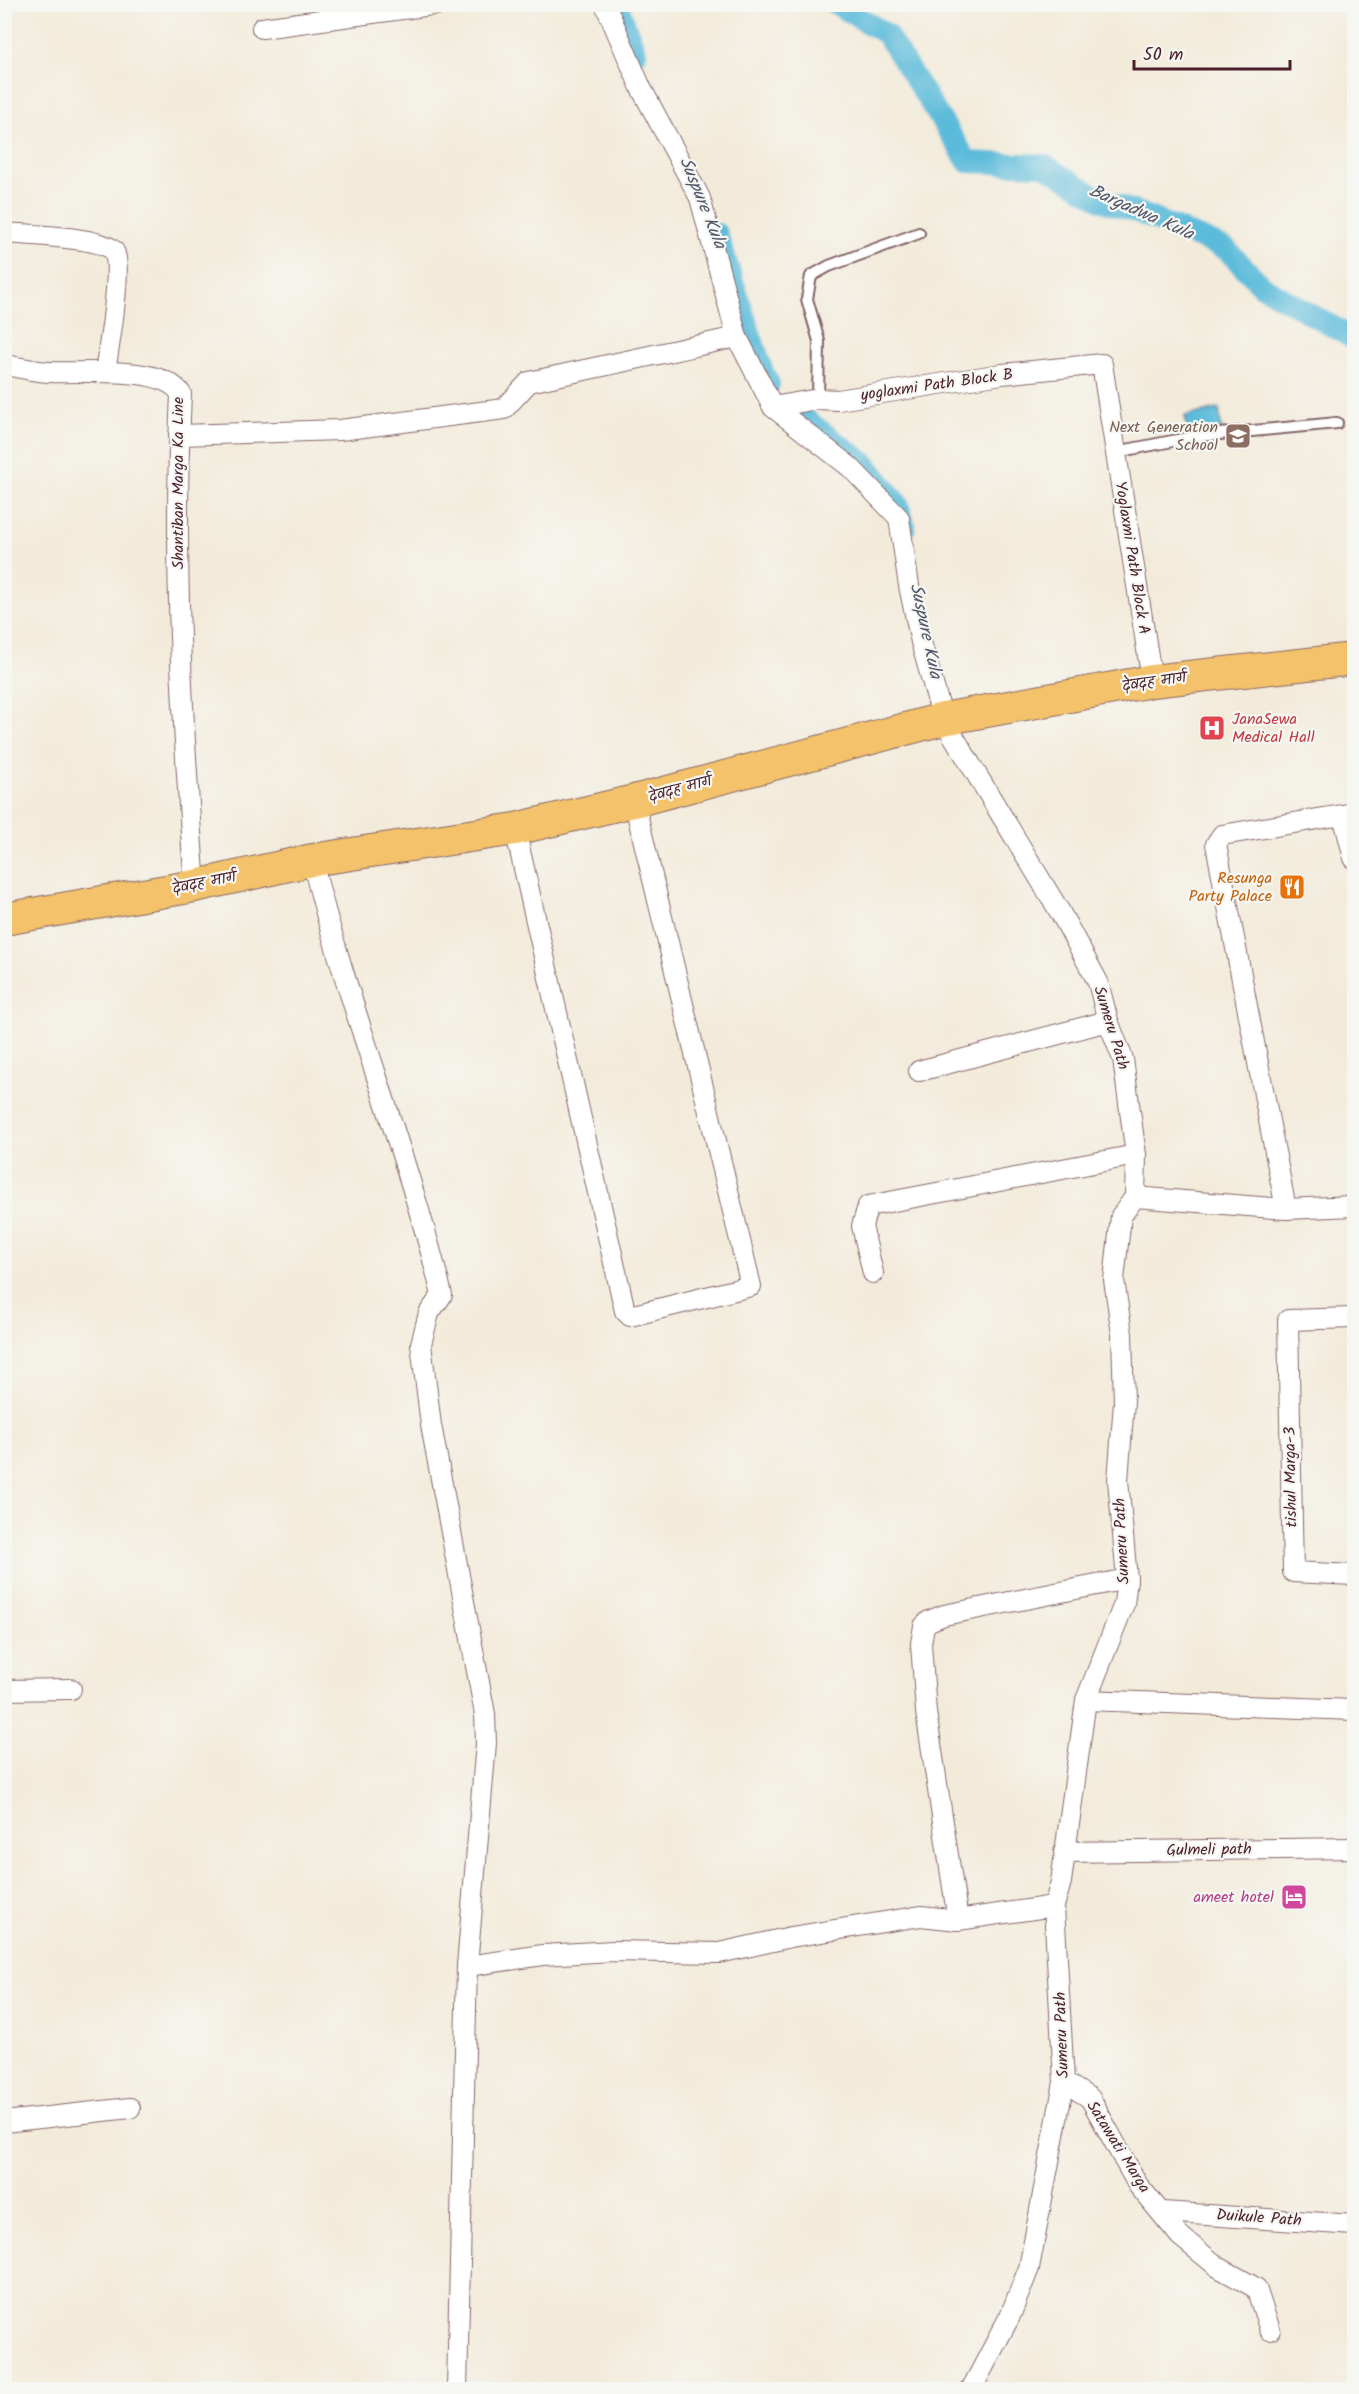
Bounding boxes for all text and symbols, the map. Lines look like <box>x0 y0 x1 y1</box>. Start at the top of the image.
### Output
scale bar <box>1134 33 1290 71</box>
text: 50 m <box>1143 41 1183 70</box>
water label: Suspure Kula <box>670 153 734 255</box>
water label: Bargadwa Kula <box>1084 177 1199 250</box>
street label: yoglaxmi Path Block B <box>858 362 1015 408</box>
street label: Shantiban Marga Ka Line <box>166 397 191 569</box>
place label: Next Generation School <box>1109 415 1218 458</box>
school or university icon: Next Generation School <box>1223 421 1253 451</box>
street label: Yoglaxmi Path Block A <box>1108 480 1156 637</box>
water label: Suspure Kula <box>901 581 950 683</box>
street label: देवदह मार्ग <box>1121 665 1190 699</box>
place label: JanaSewa Medical Hall <box>1232 707 1315 750</box>
hospital icon: JanaSewa Medical Hall <box>1197 713 1227 743</box>
street label: देवदह मार्ग <box>646 768 717 809</box>
street label: देवदह मार्ग <box>170 864 241 901</box>
place label: Resunga Party Palace <box>1188 866 1272 909</box>
restaurant icon: Resunga Party Palace <box>1277 872 1307 902</box>
street label: Sumeru Path <box>1086 983 1136 1073</box>
street label: tishul Marga-3 <box>1278 1427 1304 1527</box>
street label: Sumeru Path <box>1107 1497 1137 1585</box>
street label: Gulmeli path <box>1166 1837 1252 1863</box>
hotel icon: ameet hotel <box>1279 1882 1309 1912</box>
place label: ameet hotel <box>1194 1885 1274 1910</box>
street label: Sumeru Path <box>1048 1991 1076 2079</box>
street label: Satawati Marga <box>1080 2096 1156 2198</box>
street label: Duikule Path <box>1215 2203 1303 2233</box>

